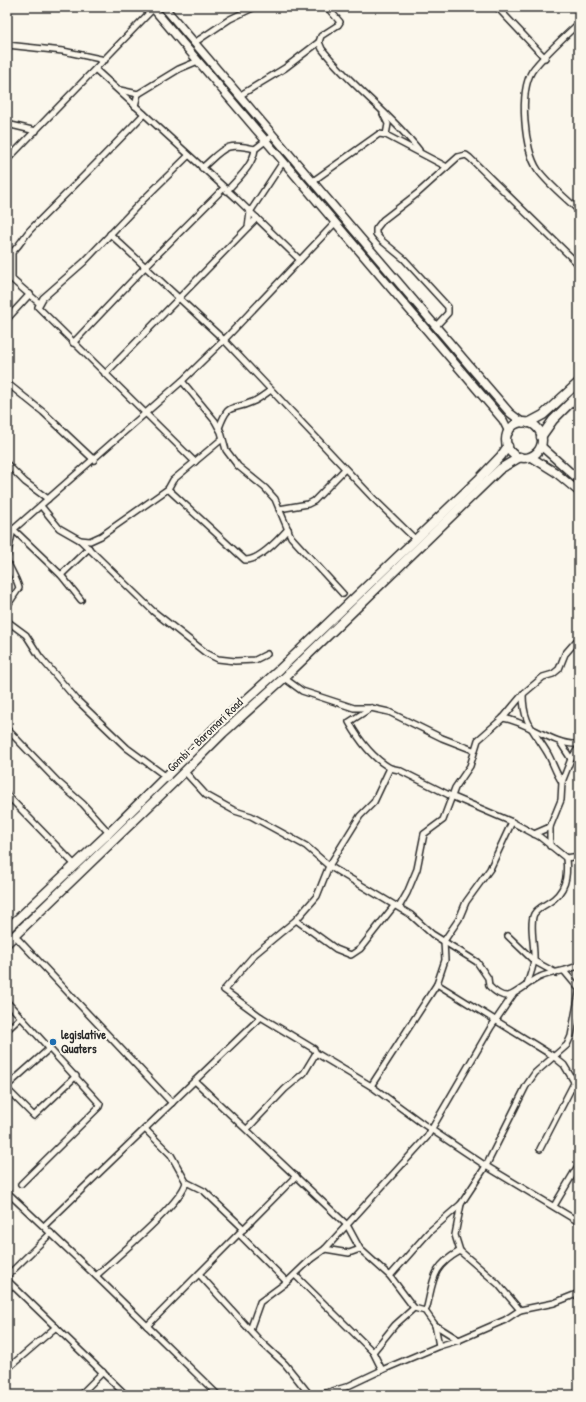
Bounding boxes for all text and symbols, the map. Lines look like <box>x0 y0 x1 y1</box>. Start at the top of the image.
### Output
street label: Gombi - Baromari Road <box>163 694 247 775</box>
place label: legislative Quaters <box>61 1026 106 1057</box>
marker: legislative Quaters <box>48 1037 58 1047</box>

